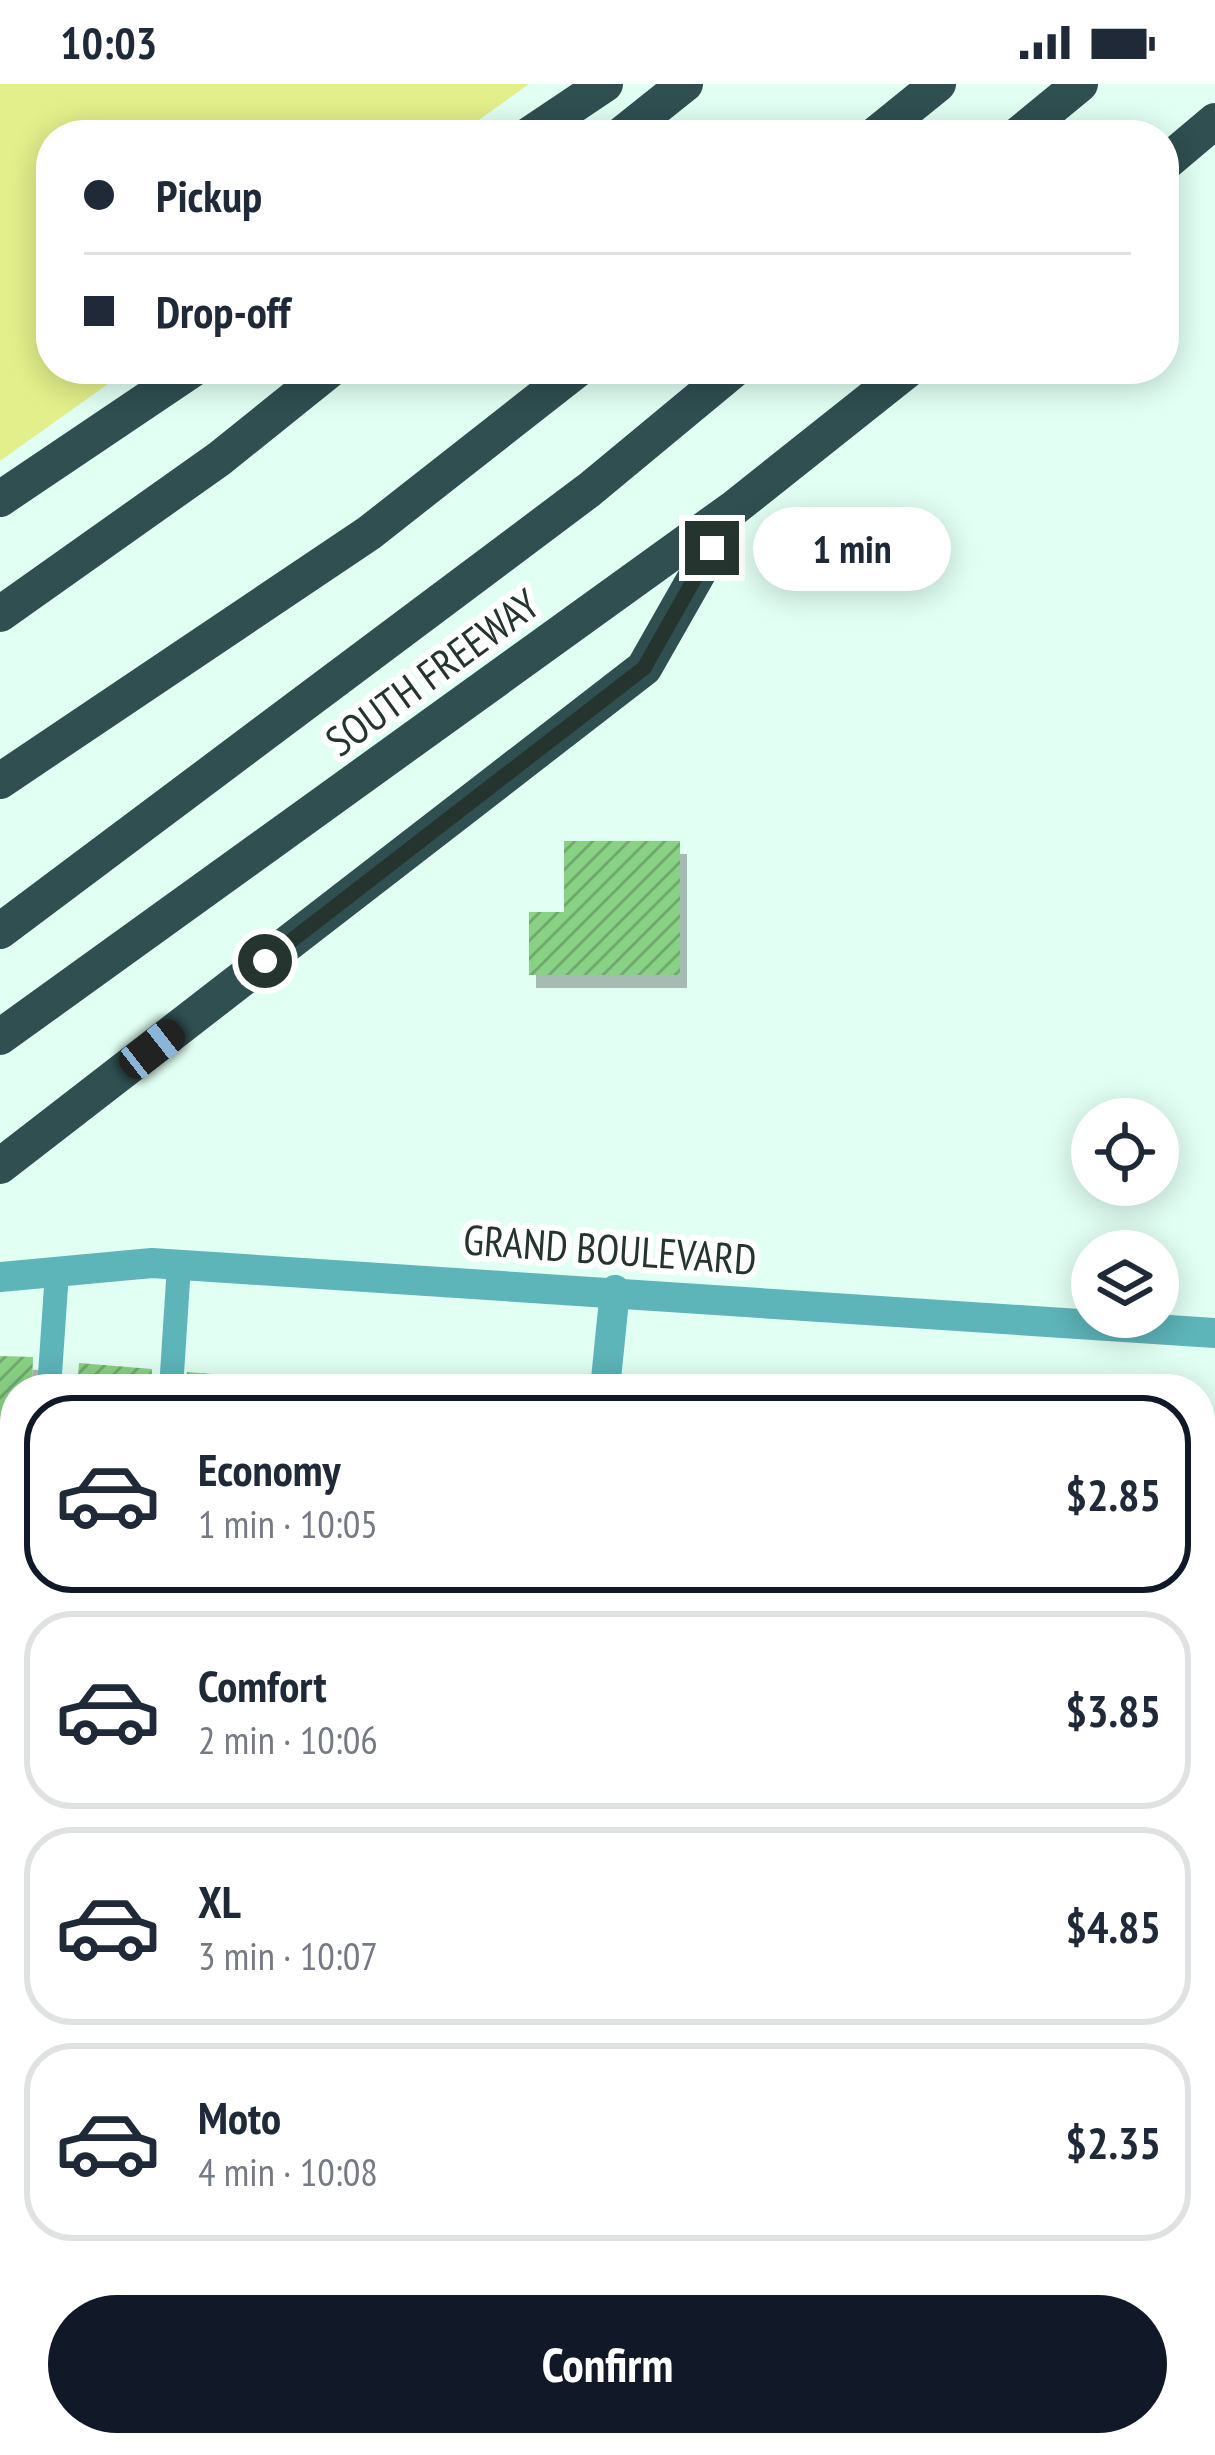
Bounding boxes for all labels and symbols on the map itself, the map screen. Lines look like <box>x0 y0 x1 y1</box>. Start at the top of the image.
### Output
callout: 1 min <box>754 506 952 590</box>
route end <box>685 521 739 575</box>
street label: SOUTH FREEWAY <box>315 576 549 768</box>
route start <box>238 934 292 988</box>
car <box>113 1013 191 1085</box>
street label: GRAND BOULEVARD <box>462 1211 758 1287</box>

